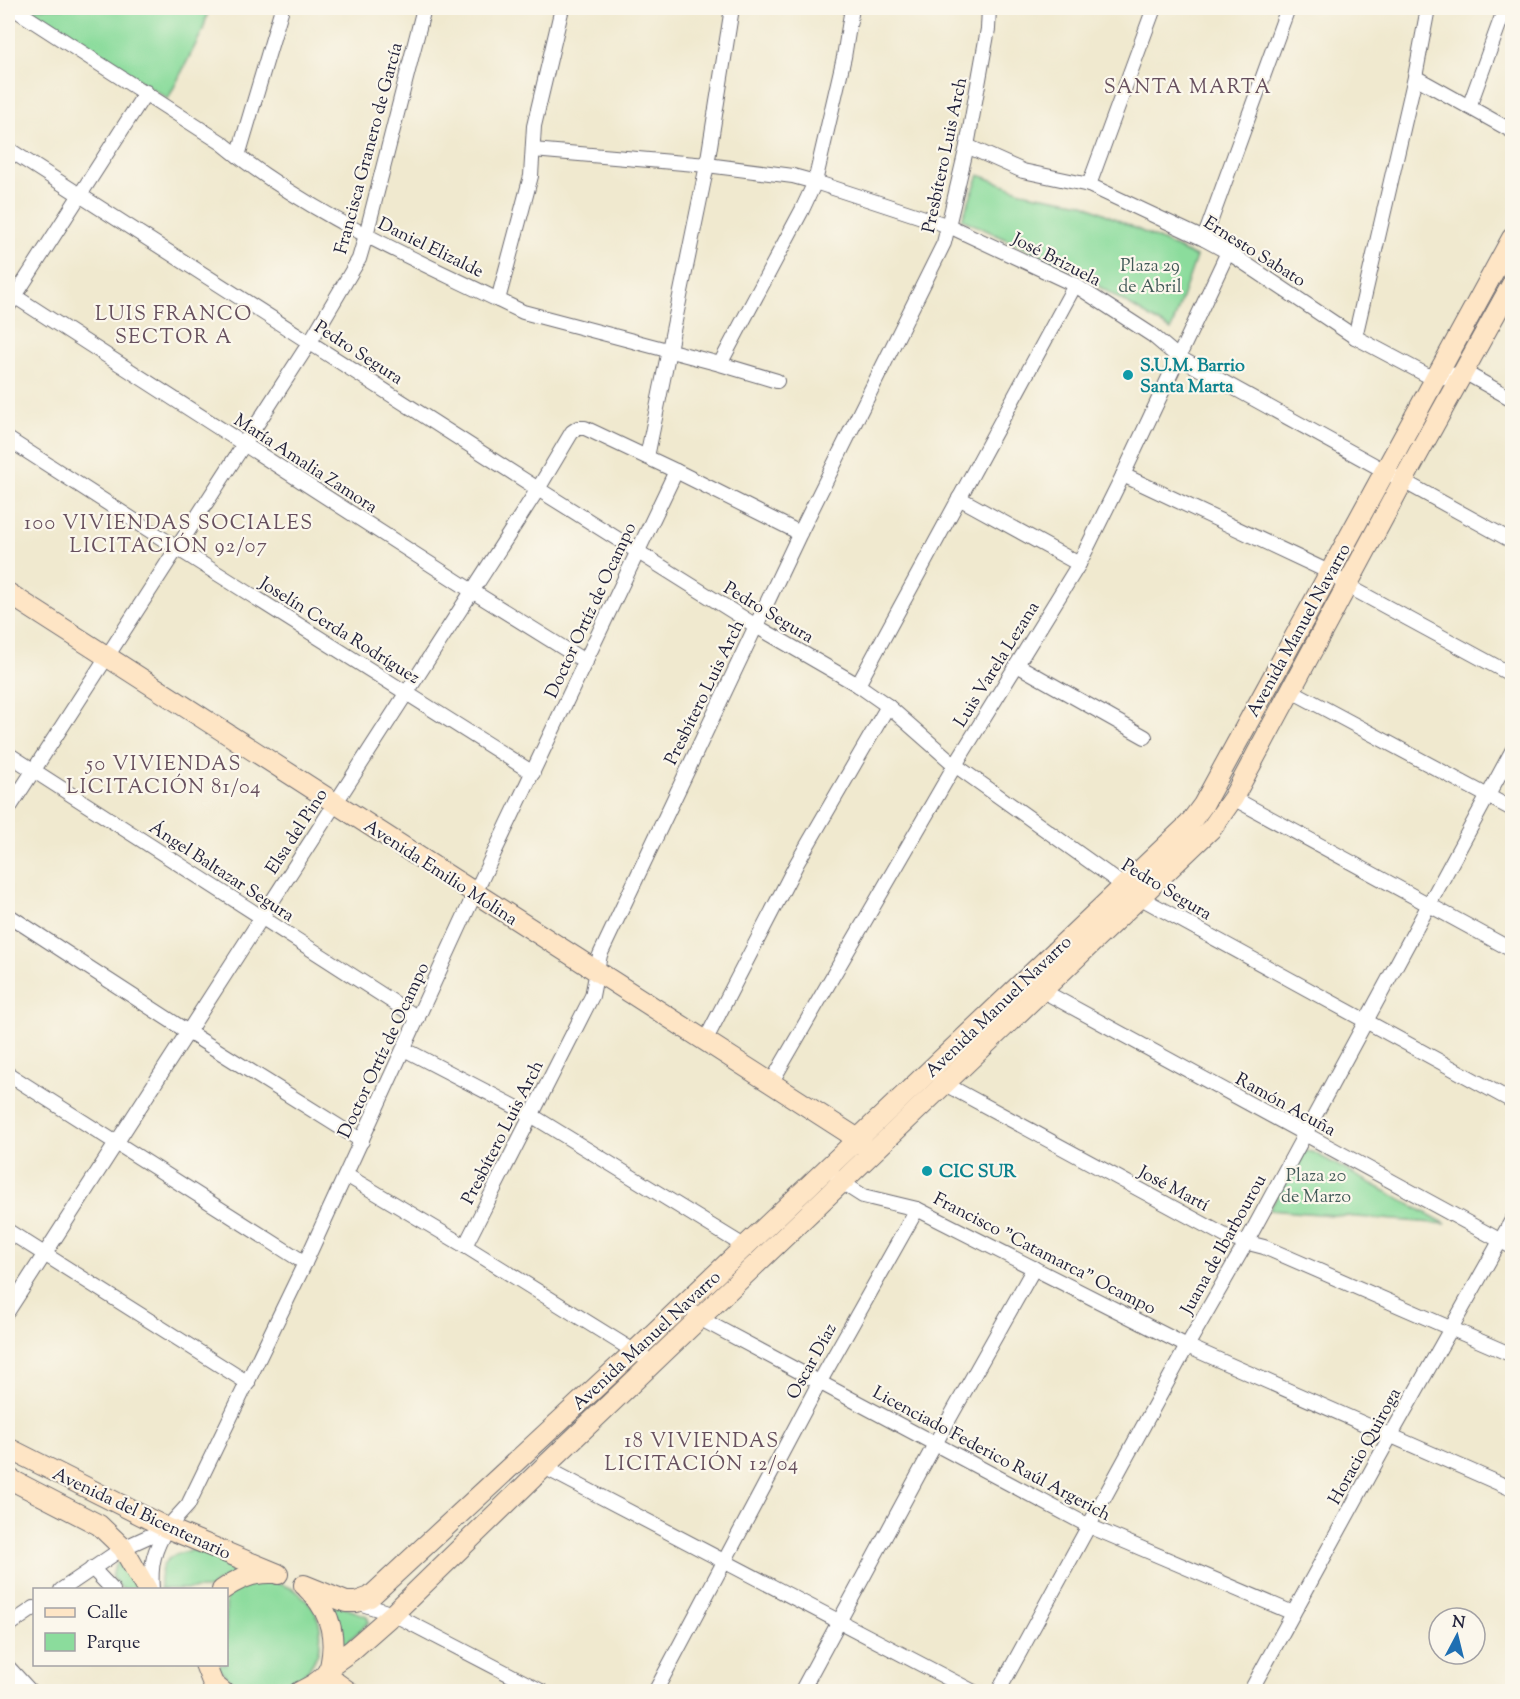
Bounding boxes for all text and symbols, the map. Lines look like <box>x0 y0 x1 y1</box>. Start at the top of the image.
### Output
street label: Francisca Granero de García <box>329 40 411 257</box>
district label: SANTA MARTA <box>1104 74 1272 103</box>
street label: Presbítero Luis Arch <box>917 75 975 236</box>
street label: Ernesto Sabato <box>1198 211 1310 295</box>
street label: Daniel Elizalde <box>373 212 487 286</box>
street label: José Brizuela <box>1006 227 1105 294</box>
park label: Plaza 29 de Abril <box>1118 254 1182 301</box>
district label: LUIS FRANCO SECTOR A <box>95 301 253 353</box>
street label: Pedro Segura <box>308 315 408 392</box>
place label: S.U.M. Barrio Santa Marta <box>1140 354 1245 401</box>
marker: S.U.M. Barrio Santa Marta <box>1121 368 1135 382</box>
street label: María Amalia Zamora <box>228 408 382 521</box>
district label: 100 VIVIENDAS SOCIALES LICITACIÓN 92/07 <box>24 510 314 562</box>
street label: Doctor Ortíz de Ocampo <box>540 519 644 703</box>
street label: Avenida Manuel Navarro <box>1241 539 1358 722</box>
street label: Joselín Cerda Rodríguez <box>253 571 424 692</box>
street label: Pedro Segura <box>718 576 818 651</box>
street label: Luis Varela Lezana <box>948 597 1047 733</box>
street label: Presbítero Luis Arch <box>659 616 752 770</box>
district label: 50 VIVIENDAS LICITACIÓN 81/04 <box>66 751 262 803</box>
street label: Elsa del Pino <box>260 784 335 880</box>
street label: Avenida Emilio Molina <box>358 814 522 933</box>
street label: Ángel Baltazar Segura <box>143 816 299 929</box>
street label: Pedro Segura <box>1116 853 1216 928</box>
street label: Avenida Manuel Navarro <box>920 930 1079 1084</box>
street label: Doctor Ortíz de Ocampo <box>333 959 437 1143</box>
street label: Presbítero Luis Arch <box>456 1056 552 1209</box>
street label: Ramón Acuña <box>1230 1067 1340 1144</box>
place label: CIC SUR <box>939 1160 1017 1186</box>
street label: José Martí <box>1132 1160 1213 1219</box>
marker: CIC SUR <box>920 1164 934 1178</box>
park label: Plaza 20 de Marzo <box>1281 1164 1351 1211</box>
street label: Juana de Ibarbourou <box>1175 1170 1274 1321</box>
street label: Francisco "Catamarca" Ocampo <box>928 1187 1160 1322</box>
street label: Avenida Manuel Navarro <box>567 1265 728 1417</box>
street label: Oscar Díaz <box>781 1319 844 1405</box>
street label: Licenciado Federico Raúl Argerich <box>867 1381 1115 1529</box>
street label: Horacio Quiroga <box>1323 1384 1409 1510</box>
district label: 18 VIVIENDAS LICITACIÓN 12/04 <box>605 1428 799 1480</box>
street label: Avenida del Bicentenario <box>48 1462 235 1568</box>
legend <box>33 1588 228 1666</box>
text: Calle <box>87 1601 128 1627</box>
north arrow <box>1427 1606 1487 1666</box>
text: N <box>1451 1611 1466 1636</box>
text: Parque <box>87 1631 140 1657</box>

